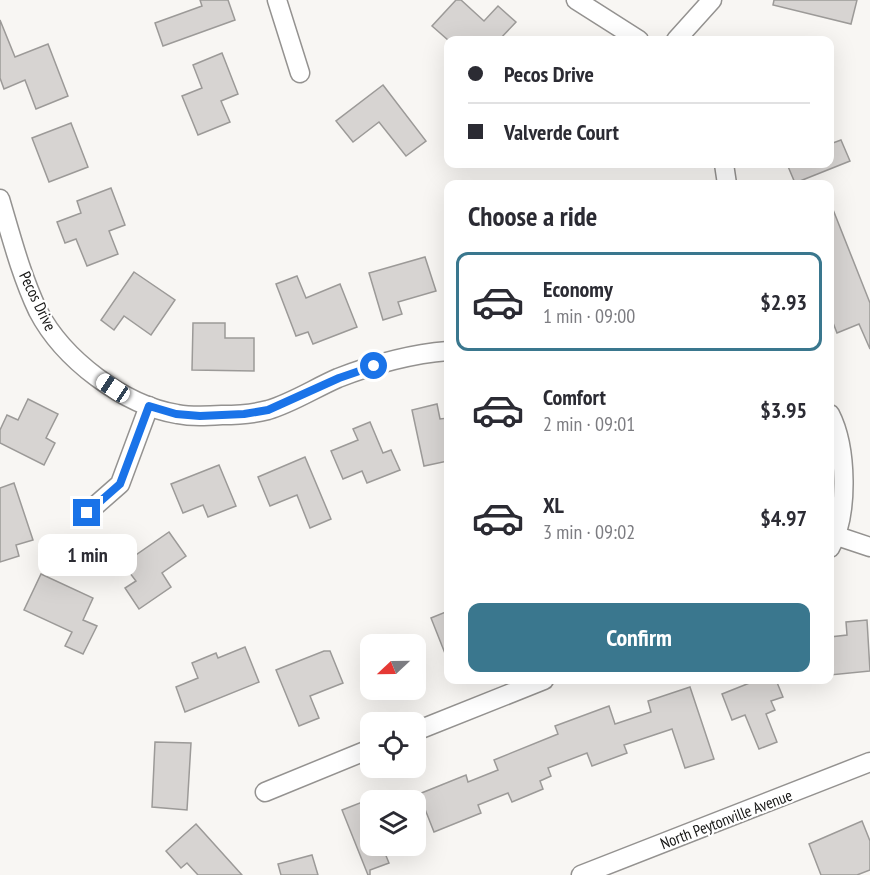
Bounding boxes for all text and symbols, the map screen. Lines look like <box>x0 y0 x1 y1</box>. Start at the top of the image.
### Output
text: Pecos Drive <box>504 60 594 88</box>
text: Valverde Court <box>504 118 619 146</box>
text: Choose a ride <box>468 199 597 233</box>
street label: Pecos Drive <box>15 268 61 334</box>
icon: car <box>471 275 525 329</box>
text: Economy <box>543 275 613 303</box>
text: $2.93 <box>760 288 807 316</box>
text: 1 min · 09:00 <box>543 303 635 329</box>
route start <box>360 352 387 379</box>
car <box>93 370 133 406</box>
icon: car <box>471 383 525 437</box>
text: Comfort <box>543 383 606 411</box>
text: $3.95 <box>760 396 807 424</box>
text: 2 min · 09:01 <box>543 411 635 437</box>
icon: car <box>471 491 525 545</box>
text: XL <box>543 491 564 519</box>
route end <box>73 499 100 526</box>
text: $4.97 <box>760 504 807 532</box>
text: 3 min · 09:02 <box>543 519 635 545</box>
callout: 1 min <box>38 534 136 576</box>
text: 1 min <box>67 542 108 568</box>
button: Confirm <box>468 603 810 672</box>
north arrow <box>360 634 426 700</box>
map controls <box>360 634 426 856</box>
button: locate <box>360 712 426 778</box>
street label: North Peytonville Avenue <box>657 785 795 853</box>
button: layers <box>360 790 426 856</box>

